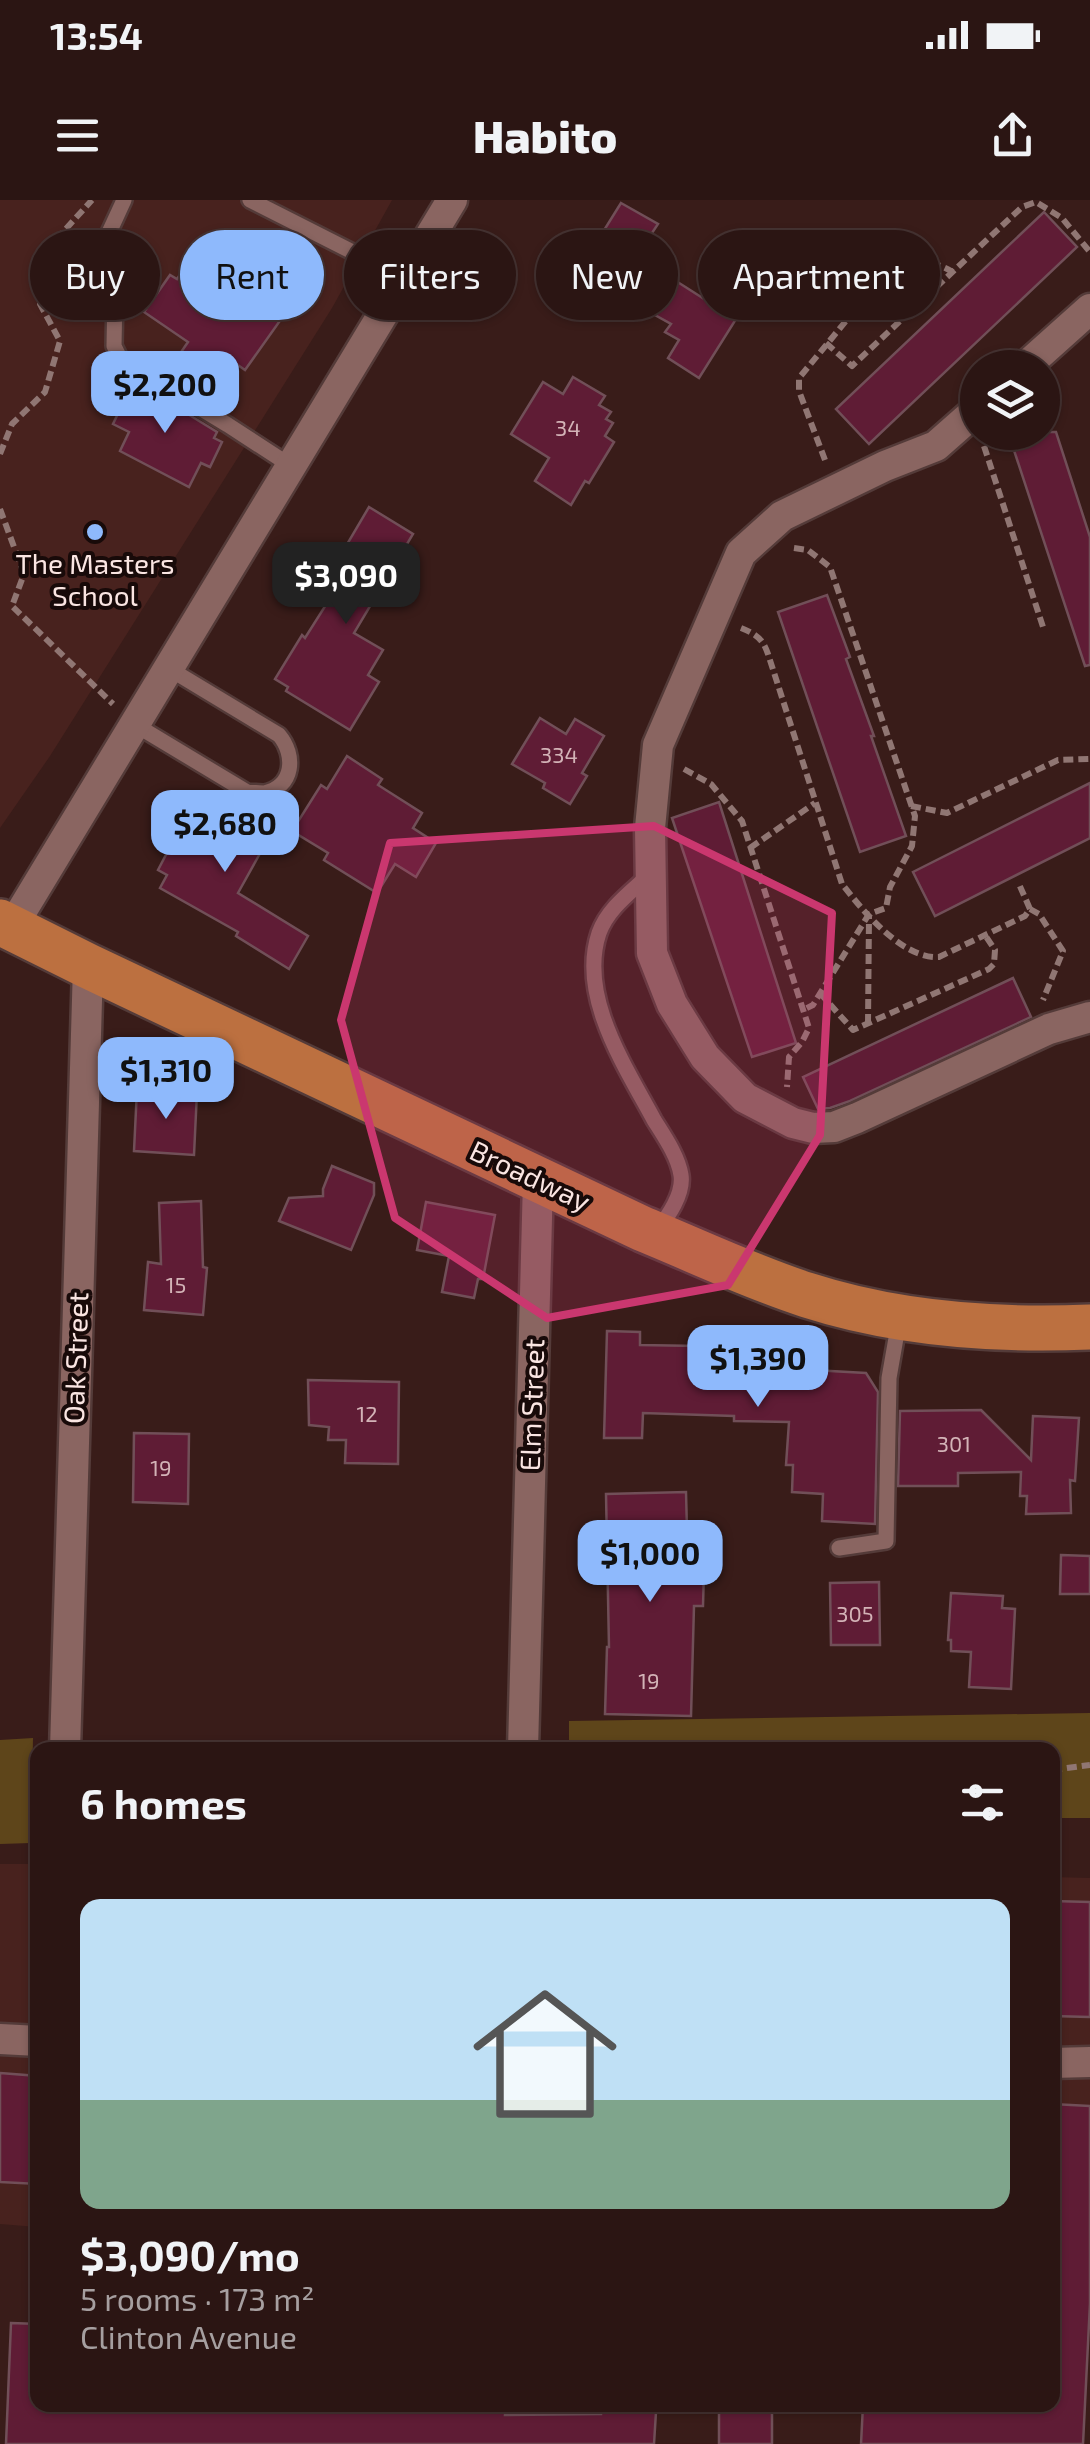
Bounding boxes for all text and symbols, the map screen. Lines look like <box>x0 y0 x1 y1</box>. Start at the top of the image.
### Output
text: 13:54 <box>50 12 143 58</box>
icon: menu <box>50 108 105 163</box>
text: Habito <box>473 108 617 162</box>
icon: share <box>985 108 1040 163</box>
chip: Buy <box>30 230 160 320</box>
chip: Rent <box>180 230 324 320</box>
chip: Filters <box>344 230 516 320</box>
chip: New <box>536 230 678 320</box>
chip: Apartment <box>698 230 940 320</box>
map controls <box>960 350 1060 450</box>
button: layers <box>960 350 1060 450</box>
pin: $2,200 <box>84 351 246 436</box>
text: $2,200 <box>113 364 217 402</box>
house number: 34 <box>555 414 581 440</box>
marker: The Masters School <box>84 521 106 543</box>
pin: $3,090 <box>265 542 427 627</box>
place label: The Masters School <box>15 546 175 612</box>
text: $3,090 <box>294 555 398 593</box>
house number: 334 <box>540 741 578 767</box>
pin: $2,680 <box>144 790 306 875</box>
text: $2,680 <box>173 803 277 841</box>
pin: $1,310 <box>85 1037 247 1122</box>
text: $1,310 <box>120 1050 212 1088</box>
street label: Broadway <box>465 1132 596 1218</box>
house number: 15 <box>166 1271 186 1297</box>
street label: Oak Street <box>56 1291 94 1425</box>
pin: $1,390 <box>677 1325 839 1410</box>
street label: Elm Street <box>512 1338 550 1472</box>
text: $1,390 <box>709 1338 807 1376</box>
house number: 12 <box>356 1400 378 1426</box>
house number: 301 <box>937 1430 971 1456</box>
house number: 19 <box>150 1454 172 1480</box>
pin: $1,000 <box>569 1520 731 1605</box>
text: $1,000 <box>600 1533 700 1571</box>
house number: 305 <box>836 1600 874 1626</box>
house number: 19 <box>638 1667 660 1693</box>
icon: filters <box>955 1775 1010 1830</box>
text: 6 homes <box>80 1777 247 1827</box>
icon: home <box>455 1964 635 2144</box>
text: $3,090/mo <box>80 2229 300 2279</box>
text: 5 rooms · 173 m² <box>80 2279 315 2317</box>
text: Clinton Avenue <box>80 2317 297 2355</box>

